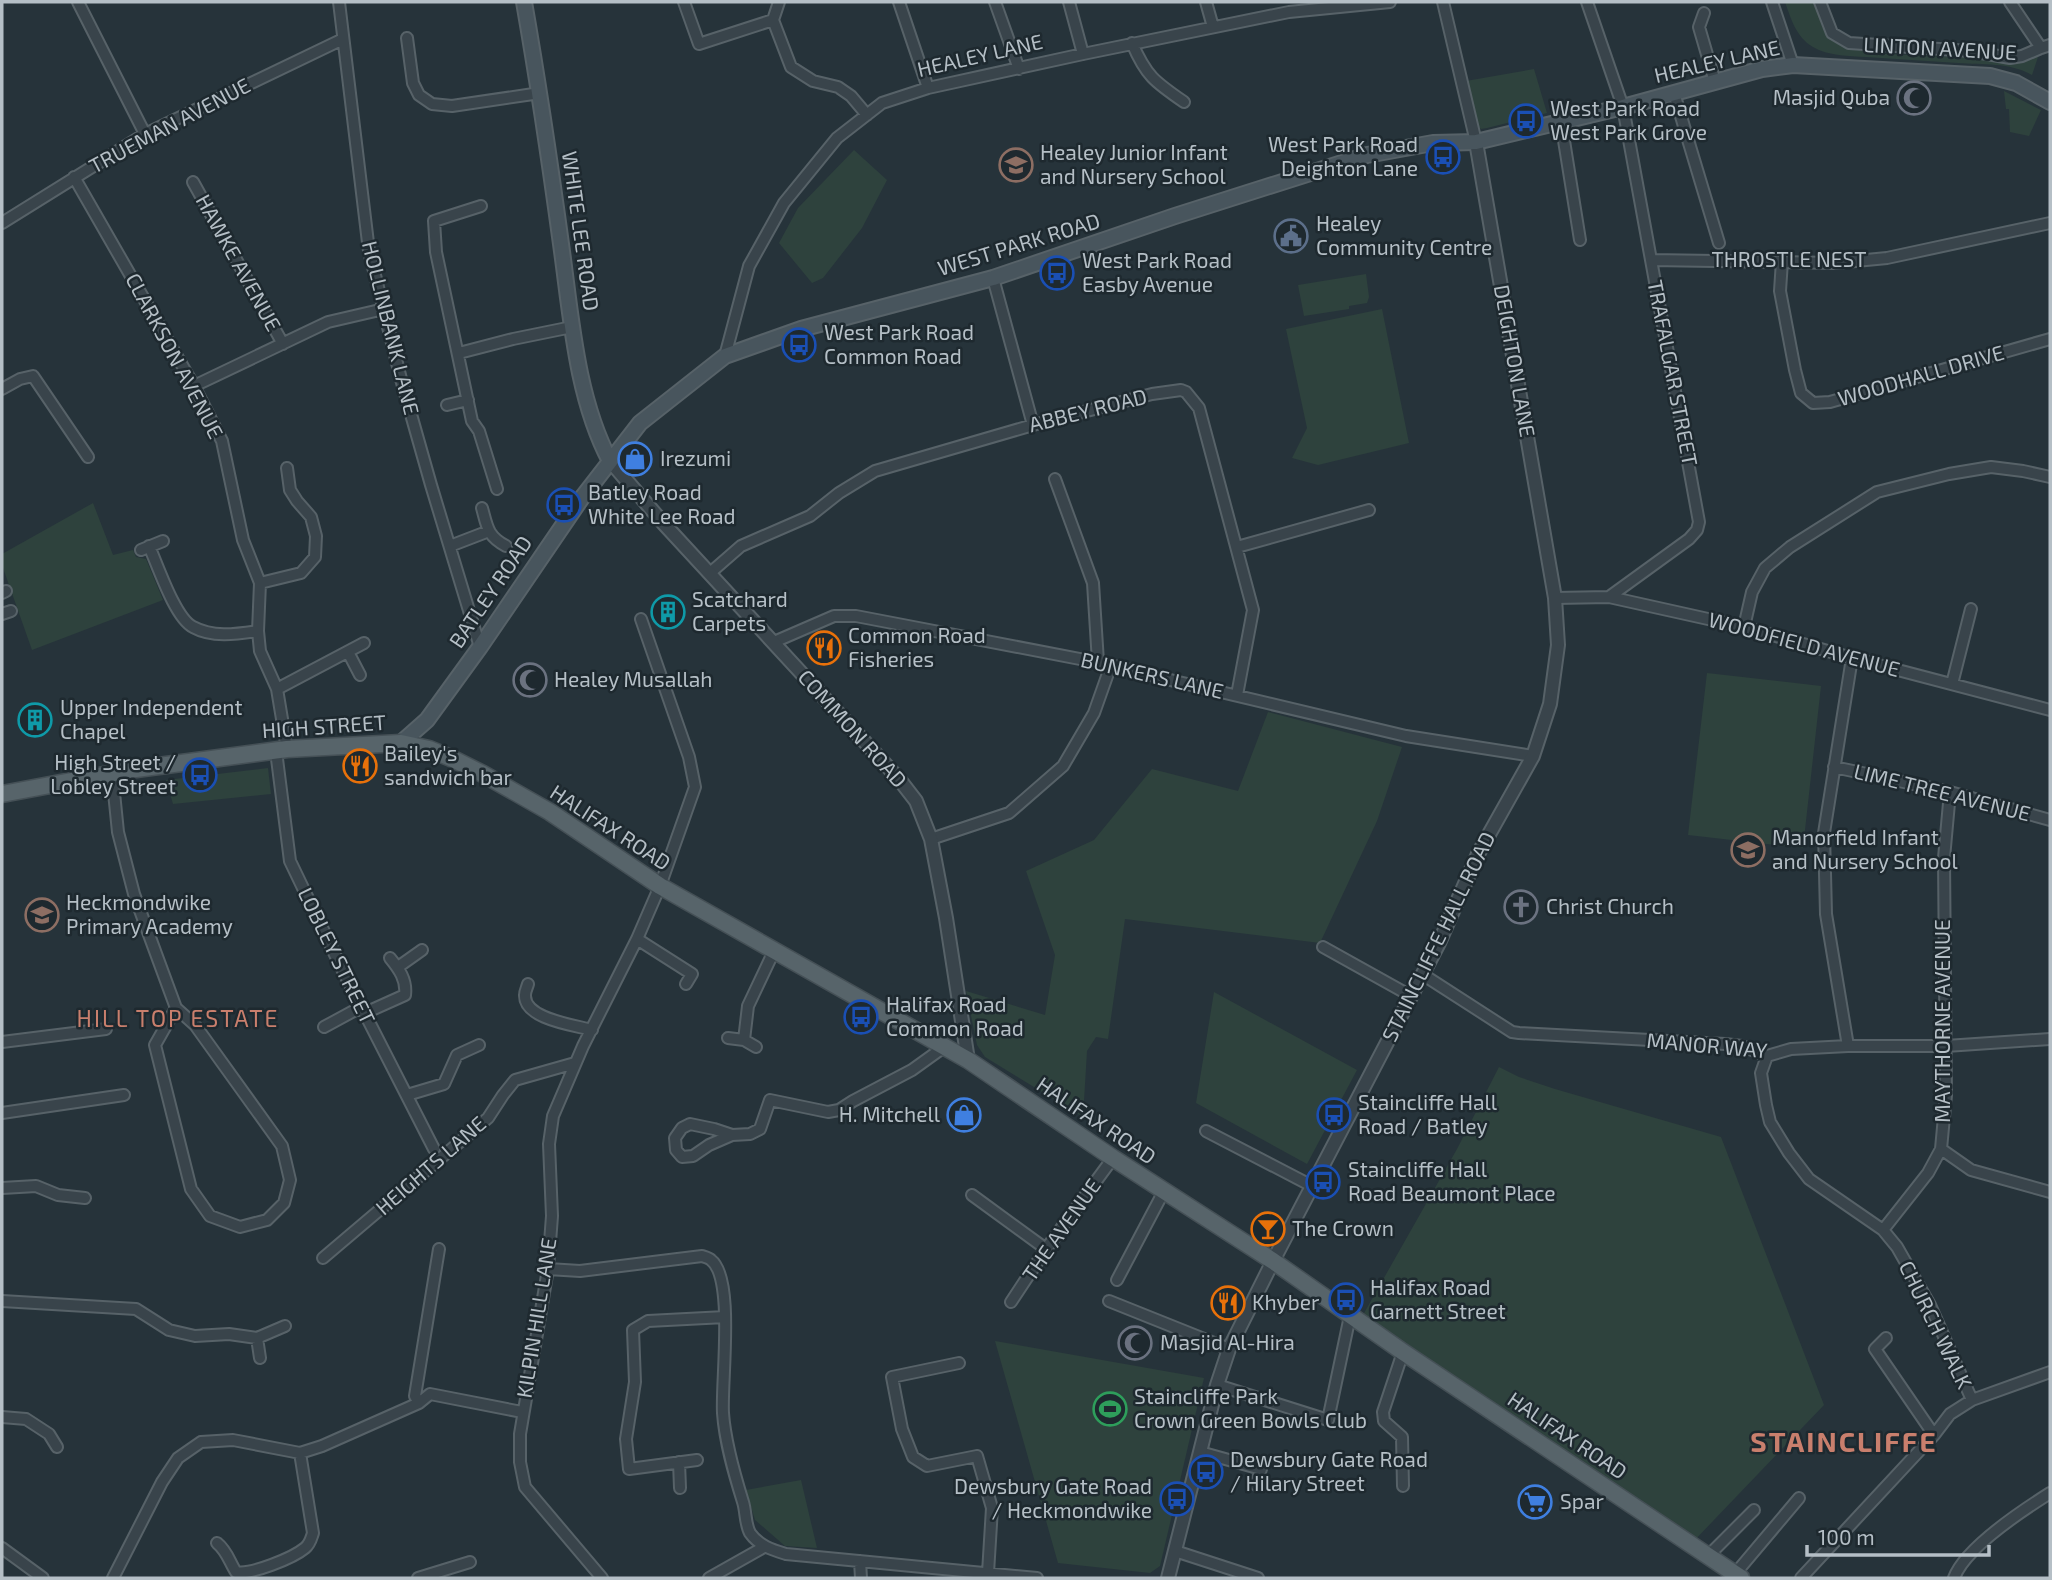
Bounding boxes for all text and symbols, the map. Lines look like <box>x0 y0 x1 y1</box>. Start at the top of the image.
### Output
street label: HEALEY LANE <box>915 28 1045 81</box>
street label: LINTON AVENUE <box>1863 31 2017 64</box>
street label: HEALEY LANE <box>1652 34 1782 87</box>
street label: TRUEMAN AVENUE <box>84 72 254 178</box>
mosque icon: Masjid Quba <box>1895 79 1933 117</box>
place label: Masjid Quba <box>1773 84 1890 110</box>
place label: West Park Road West Park Grove <box>1550 95 1707 144</box>
bus stop icon: West Park Road West Park Grove <box>1507 102 1545 140</box>
place label: West Park Road Deighton Lane <box>1268 131 1418 180</box>
bus stop icon: West Park Road Deighton Lane <box>1424 138 1462 176</box>
place label: Healey Junior Infant and Nursery School <box>1040 139 1228 188</box>
school or university icon: Healey Junior Infant and Nursery School <box>997 146 1035 184</box>
street label: WHITE LEE ROAD <box>558 149 605 312</box>
street label: HAWKE AVENUE <box>191 190 287 335</box>
street label: WEST PARK ROAD <box>934 207 1103 280</box>
place label: Healey Community Centre <box>1316 210 1492 259</box>
public building icon: Healey Community Centre <box>1272 217 1310 255</box>
street label: HOLLINBANK LANE <box>358 238 425 417</box>
street label: THROSTLE NEST <box>1711 246 1867 271</box>
place label: West Park Road Easby Avenue <box>1082 247 1232 296</box>
bus stop icon: West Park Road Easby Avenue <box>1038 254 1076 292</box>
street label: CLARKSON AVENUE <box>121 268 229 442</box>
street label: TRAFALGAR STREET <box>1643 278 1704 468</box>
street label: DEIGHTON LANE <box>1490 283 1541 439</box>
place label: West Park Road Common Road <box>824 319 974 368</box>
bus stop icon: West Park Road Common Road <box>780 326 818 364</box>
street label: WOODHALL DRIVE <box>1835 339 2007 410</box>
street label: ABBEY ROAD <box>1026 383 1149 436</box>
shop icon: Irezumi <box>616 440 654 478</box>
place label: Irezumi <box>660 445 731 470</box>
place label: Batley Road White Lee Road <box>588 479 736 528</box>
bus stop icon: Batley Road White Lee Road <box>545 486 583 524</box>
street label: BATLEY ROAD <box>443 530 536 652</box>
place label: Scatchard Carpets <box>692 586 788 635</box>
building icon: Scatchard Carpets <box>649 593 687 631</box>
street label: WOODFIELD AVENUE <box>1706 606 1903 681</box>
place label: Common Road Fisheries <box>848 622 986 671</box>
restaurant icon: Common Road Fisheries <box>805 629 843 667</box>
street label: BUNKERS LANE <box>1079 646 1226 703</box>
mosque icon: Healey Musallah <box>511 661 549 699</box>
street label: COMMON ROAD <box>794 664 913 792</box>
place label: Healey Musallah <box>554 666 712 691</box>
place label: Upper Independent Chapel <box>60 694 242 743</box>
building icon: Upper Independent Chapel <box>16 701 54 739</box>
street label: HIGH STREET <box>261 709 387 742</box>
place label: Bailey's sandwich bar <box>384 740 513 789</box>
restaurant icon: Bailey's sandwich bar <box>341 747 379 785</box>
place label: High Street / Lobley Street <box>50 749 176 798</box>
bus stop icon: High Street / Lobley Street <box>181 756 219 794</box>
street label: LIME TREE AVENUE <box>1852 758 2033 826</box>
street label: HALIFAX ROAD <box>546 779 676 875</box>
place label: Manorfield Infant and Nursery School <box>1772 824 1958 873</box>
street label: STAINCLIFFE HALL ROAD <box>1376 827 1499 1045</box>
school or university icon: Manorfield Infant and Nursery School <box>1729 831 1767 869</box>
street label: LOBLEY STREET <box>293 883 381 1028</box>
church icon: Christ Church <box>1502 888 1540 926</box>
place label: Heckmondwike Primary Academy <box>66 889 233 938</box>
place label: Christ Church <box>1546 893 1674 918</box>
school or university icon: Heckmondwike Primary Academy <box>23 896 61 934</box>
street label: MAYTHORNE AVENUE <box>1929 919 1954 1123</box>
place label: Halifax Road Common Road <box>886 991 1024 1040</box>
bus stop icon: Halifax Road Common Road <box>842 998 880 1036</box>
district label: HILL TOP ESTATE <box>77 1004 279 1032</box>
street label: MANOR WAY <box>1646 1027 1769 1062</box>
street label: HALIFAX ROAD <box>1033 1071 1161 1169</box>
place label: Staincliffe Hall Road / Batley <box>1358 1089 1498 1138</box>
shop icon: H. Mitchell <box>945 1096 983 1134</box>
bus stop icon: Staincliffe Hall Road / Batley <box>1315 1096 1353 1134</box>
place label: H. Mitchell <box>839 1101 941 1126</box>
street label: HEIGHTS LANE <box>370 1110 490 1219</box>
place label: Staincliffe Hall Road Beaumont Place <box>1348 1156 1556 1205</box>
bus stop icon: Staincliffe Hall Road Beaumont Place <box>1304 1163 1342 1201</box>
street label: THE AVENUE <box>1016 1173 1105 1285</box>
bar icon: The Crown <box>1249 1210 1287 1248</box>
place label: The Crown <box>1292 1215 1394 1240</box>
street label: KILPIN HILL LANE <box>511 1236 561 1400</box>
street label: CHURCH WALK <box>1895 1256 1978 1393</box>
place label: Halifax Road Garnett Street <box>1370 1274 1506 1323</box>
bus stop icon: Halifax Road Garnett Street <box>1327 1281 1365 1319</box>
restaurant icon: Khyber <box>1209 1284 1247 1322</box>
place label: Khyber <box>1252 1289 1320 1314</box>
mosque icon: Masjid Al-Hira <box>1116 1324 1154 1362</box>
place label: Masjid Al-Hira <box>1160 1329 1295 1355</box>
place label: Staincliffe Park Crown Green Bowls Club <box>1134 1383 1367 1432</box>
street label: HALIFAX ROAD <box>1504 1386 1632 1484</box>
sports icon: Staincliffe Park Crown Green Bowls Club <box>1091 1390 1129 1428</box>
district label: STAINCLIFFE <box>1750 1424 1938 1458</box>
place label: Dewsbury Gate Road / Hilary Street <box>1230 1446 1428 1495</box>
bus stop icon: Dewsbury Gate Road / Hilary Street <box>1187 1453 1225 1491</box>
place label: Dewsbury Gate Road / Heckmondwike <box>954 1473 1152 1522</box>
bus stop icon: Dewsbury Gate Road / Heckmondwike <box>1158 1480 1196 1518</box>
supermarket icon: Spar <box>1516 1483 1554 1521</box>
place label: Spar <box>1560 1488 1604 1513</box>
scale bar <box>1807 1514 1989 1558</box>
text: 100 m <box>1818 1524 1875 1549</box>

